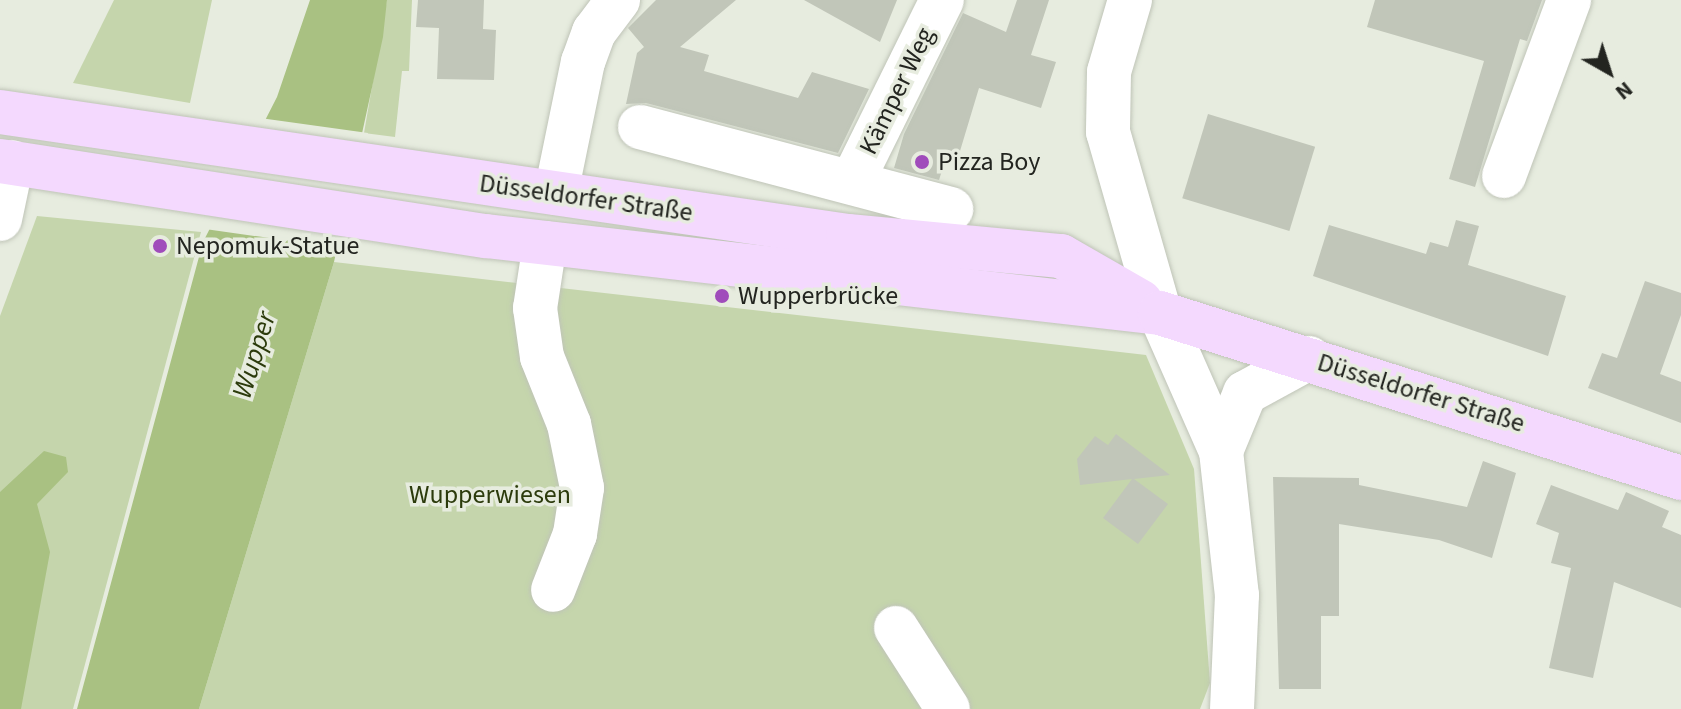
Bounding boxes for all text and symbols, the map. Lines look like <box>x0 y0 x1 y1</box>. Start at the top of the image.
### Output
street label: Kämper Weg <box>853 22 941 160</box>
north arrow <box>1569 32 1649 112</box>
text: N <box>1608 74 1640 108</box>
place label: Pizza Boy <box>938 146 1040 178</box>
marker: Pizza Boy <box>913 153 931 171</box>
street label: Düsseldorfer Straße <box>477 168 695 228</box>
place label: Nepomuk-Statue <box>176 230 359 262</box>
marker: Nepomuk-Statue <box>151 237 169 255</box>
place label: Wupperbrücke <box>738 280 898 312</box>
marker: Wupperbrücke <box>713 287 731 305</box>
water label: Wupper <box>225 308 283 402</box>
street label: Düsseldorfer Straße <box>1314 347 1528 439</box>
park label: Wupperwiesen <box>409 479 571 511</box>

